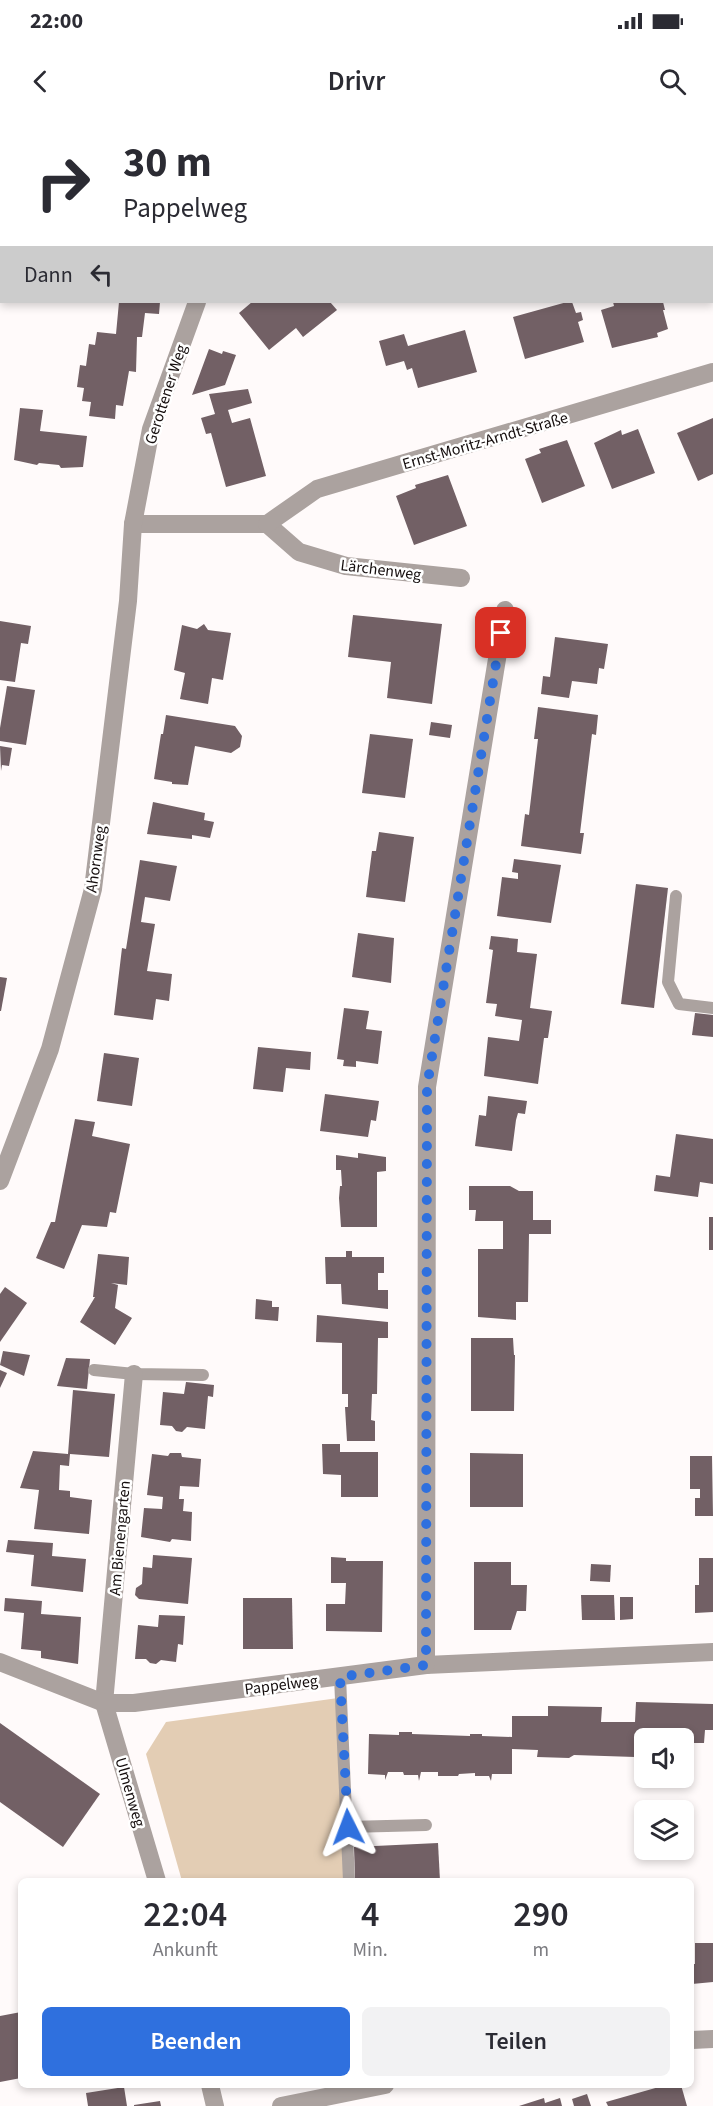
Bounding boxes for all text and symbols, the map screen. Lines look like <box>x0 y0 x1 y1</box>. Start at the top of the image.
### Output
text: 22:00 <box>30 5 83 37</box>
text: Drivr <box>328 62 385 101</box>
icon: back <box>24 65 57 98</box>
icon: search <box>656 65 689 98</box>
text: 30 m <box>123 133 212 193</box>
icon: right <box>24 144 102 222</box>
text: Pappelweg <box>123 189 247 228</box>
icon: left <box>85 258 118 291</box>
text: Dann <box>24 259 73 291</box>
street label: Gerottener Weg <box>139 342 192 447</box>
street label: Ernst-Moritz-Arndt-Straße <box>400 407 571 475</box>
street label: Lärchenweg <box>339 554 423 586</box>
pin <box>475 607 526 658</box>
icon: arrive <box>484 616 517 649</box>
street label: Ahornweg <box>80 824 112 894</box>
street label: Am Bienengarten <box>104 1480 136 1596</box>
street label: Pappelweg <box>243 1670 319 1700</box>
map controls <box>634 1728 694 1860</box>
button: sound <box>634 1728 694 1788</box>
street label: Ulmenweg <box>110 1755 150 1830</box>
position arrow <box>316 1795 380 1859</box>
button: layers <box>634 1800 694 1860</box>
text: 22:04 <box>143 1889 227 1940</box>
text: 4 <box>361 1889 379 1940</box>
text: 290 <box>513 1889 569 1940</box>
text: Ankunft <box>153 1936 218 1964</box>
text: Min. <box>352 1936 388 1964</box>
text: m <box>533 1936 549 1964</box>
button: Beenden <box>42 2007 350 2076</box>
button: Teilen <box>362 2007 670 2076</box>

